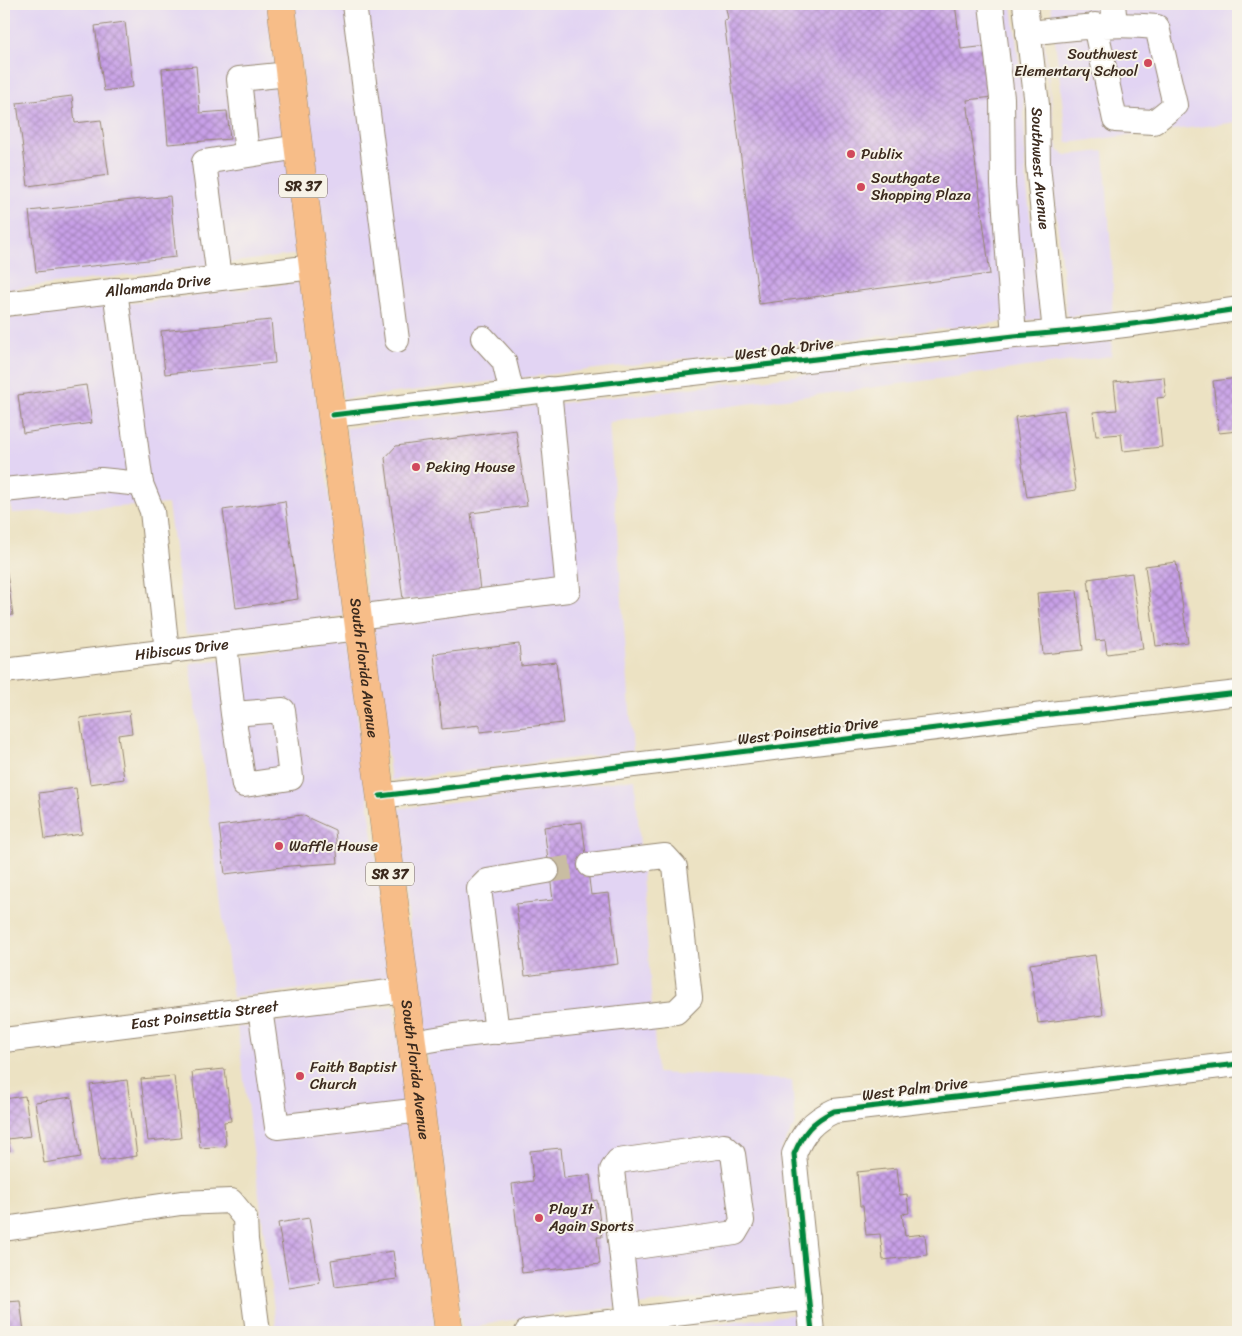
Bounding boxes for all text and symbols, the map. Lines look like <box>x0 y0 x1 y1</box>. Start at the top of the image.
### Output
place label: Southwest Elementary School <box>1014 41 1139 84</box>
marker: Southwest Elementary School <box>1142 57 1154 69</box>
street label: Southwest Avenue <box>1024 107 1057 230</box>
place label: Publix <box>861 141 903 167</box>
marker: Publix <box>845 148 857 160</box>
place label: Southgate Shopping Plaza <box>871 165 971 208</box>
road number: SR 37 <box>279 175 327 198</box>
marker: Southgate Shopping Plaza <box>855 181 867 193</box>
street label: Allamanda Drive <box>103 266 213 305</box>
street label: West Oak Drive <box>733 330 835 368</box>
place label: Peking House <box>426 454 515 480</box>
marker: Peking House <box>410 461 422 473</box>
street label: South Florida Avenue <box>342 596 386 740</box>
street label: Hibiscus Drive <box>133 631 230 668</box>
street label: West Poinsettia Drive <box>736 709 880 753</box>
place label: Waffle House <box>289 833 378 859</box>
marker: Waffle House <box>273 840 285 852</box>
road number: SR 37 <box>366 862 414 886</box>
street label: East Poinsettia Street <box>129 993 281 1037</box>
street label: South Florida Avenue <box>394 998 437 1141</box>
place label: Faith Baptist Church <box>310 1054 398 1097</box>
marker: Faith Baptist Church <box>294 1070 306 1082</box>
street label: West Palm Drive <box>861 1070 970 1108</box>
place label: Play It Again Sports <box>548 1196 635 1239</box>
marker: Play It Again Sports <box>533 1212 545 1224</box>

